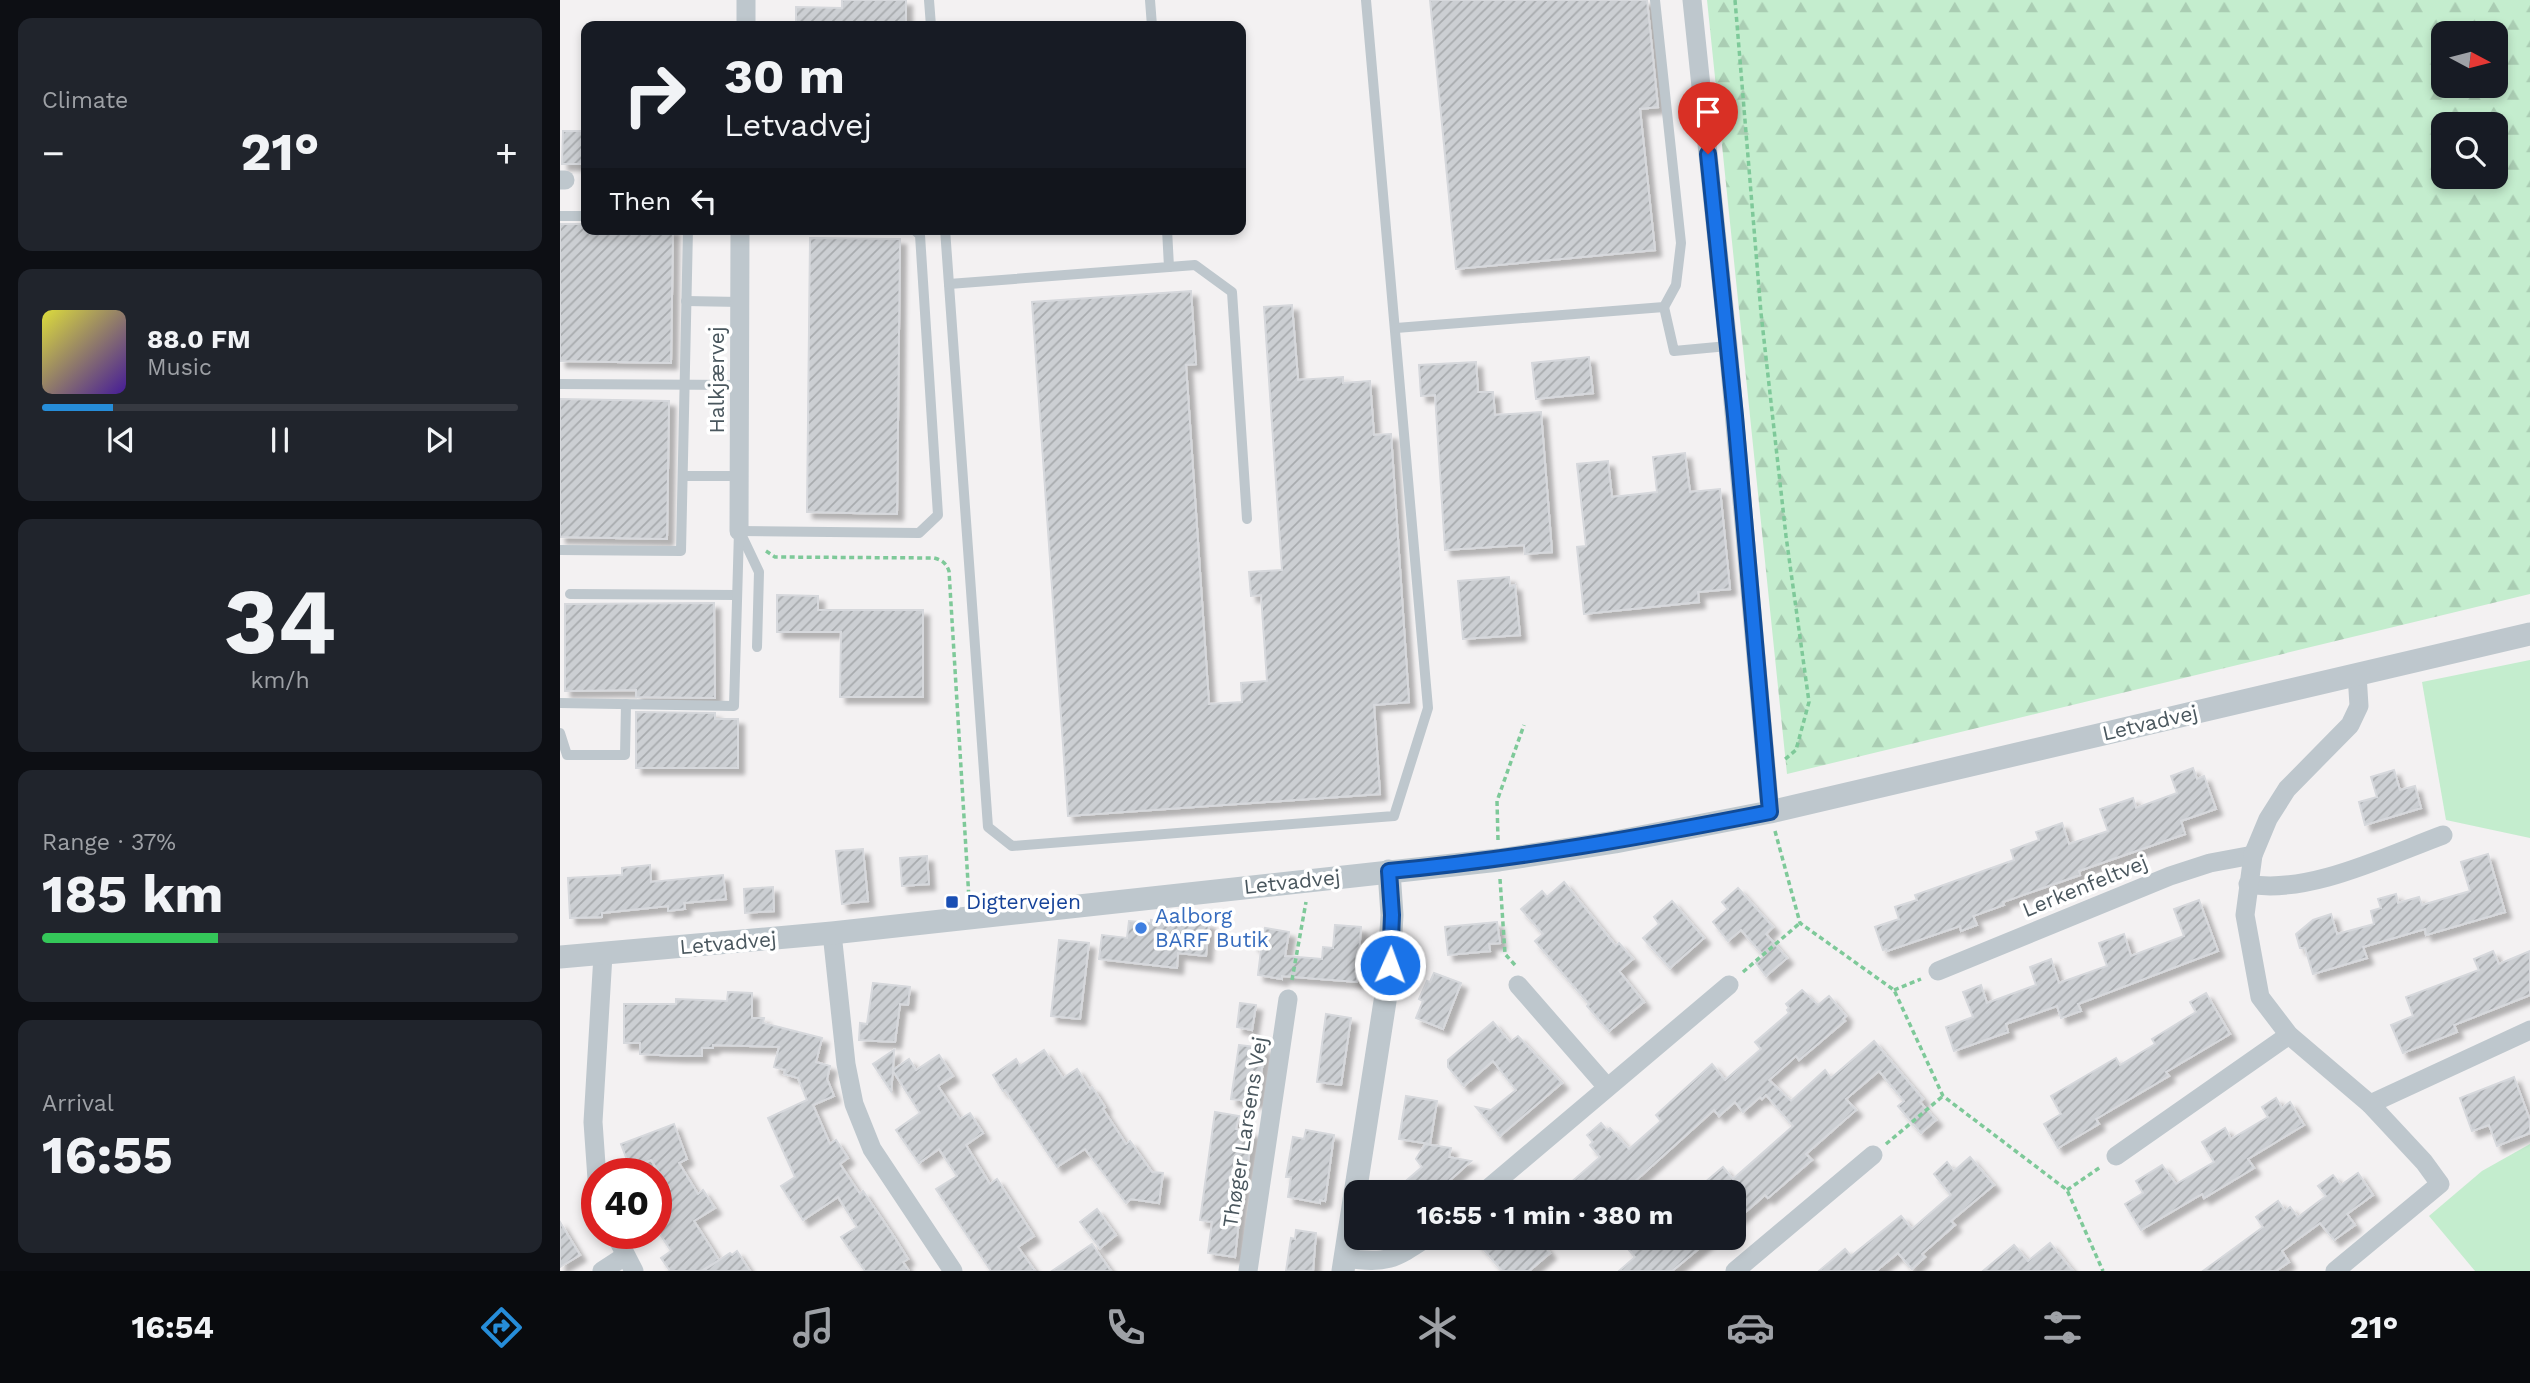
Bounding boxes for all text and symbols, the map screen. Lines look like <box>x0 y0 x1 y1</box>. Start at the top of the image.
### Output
north arrow <box>2431 21 2508 98</box>
map controls <box>2431 21 2508 189</box>
text: 30 m <box>724 47 845 105</box>
icon: right <box>609 49 700 140</box>
pin <box>1678 82 1738 154</box>
text: Climate <box>42 87 128 114</box>
icon: arrive <box>1689 93 1727 131</box>
text: Letvadvej <box>724 106 872 144</box>
button: search <box>2431 112 2508 189</box>
text: 21° <box>240 122 320 183</box>
text: − <box>42 131 65 175</box>
text: + <box>495 131 518 175</box>
icon: left <box>685 182 723 220</box>
text: Then <box>609 186 671 216</box>
text: 88.0 FM <box>147 324 251 354</box>
street label: Halkjærvej <box>704 326 729 434</box>
text: Music <box>147 354 212 381</box>
icon: previous <box>102 421 140 459</box>
icon: pause <box>261 421 299 459</box>
icon: next <box>420 421 458 459</box>
text: 34 <box>224 568 336 675</box>
text: km/h <box>250 667 310 694</box>
street label: Letvadvej <box>2100 699 2200 746</box>
text: Range · 37% <box>42 829 176 856</box>
street label: Lerkenfeltvej <box>2019 849 2151 922</box>
text: 185 km <box>42 864 223 925</box>
street label: Letvadvej <box>1242 864 1342 899</box>
place label: Digtervejen <box>966 889 1081 914</box>
marker: Digtervejen <box>944 894 960 910</box>
place label: Aalborg BARF Butik <box>1155 903 1269 952</box>
marker: Aalborg BARF Butik <box>1133 920 1149 936</box>
street label: Letvadvej <box>678 926 777 959</box>
position arrow <box>1353 928 1427 1002</box>
street label: Thøger Larsens Vej <box>1217 1035 1272 1229</box>
text: Arrival <box>42 1090 114 1117</box>
text: 16:55 <box>42 1125 173 1186</box>
speed limit sign: 40 <box>581 1158 672 1249</box>
text: 16:55 · 1 min · 380 m <box>1417 1200 1673 1230</box>
icon: directions <box>477 1303 526 1352</box>
icon: music <box>789 1303 838 1352</box>
icon: phone <box>1101 1303 1150 1352</box>
icon: climate <box>1413 1303 1462 1352</box>
icon: car <box>1726 1303 1775 1352</box>
icon: filters <box>2038 1303 2087 1352</box>
text: 16:54 <box>132 1308 214 1346</box>
text: 21° <box>2350 1308 2398 1346</box>

